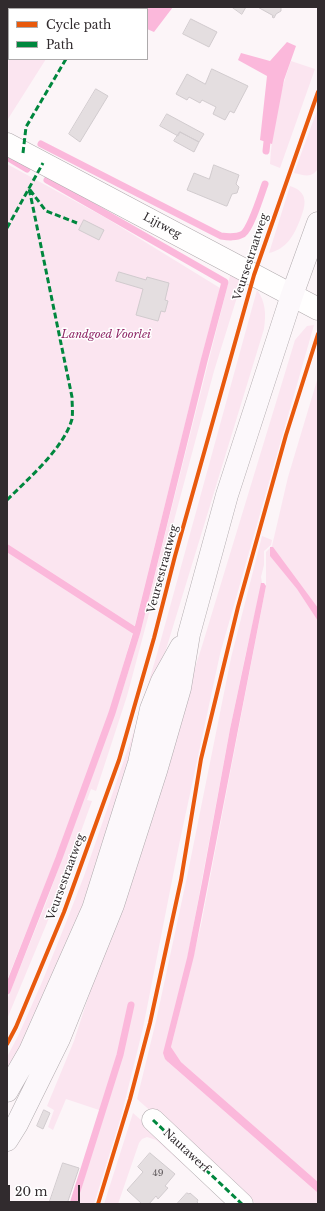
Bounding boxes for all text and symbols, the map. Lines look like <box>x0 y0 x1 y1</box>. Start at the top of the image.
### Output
legend <box>8 8 148 60</box>
text: Cycle path <box>46 17 111 32</box>
text: Path <box>46 37 74 52</box>
street label: Lijtweg <box>141 210 183 242</box>
street label: Veursestraatweg <box>231 212 271 302</box>
park label: Landgoed Voorlei <box>61 328 151 342</box>
street label: Veursestraatweg <box>145 523 181 615</box>
street label: Veursestraatweg <box>44 832 88 922</box>
street label: Nautawerf <box>160 1126 212 1176</box>
house number: 49 <box>152 1168 164 1178</box>
scale bar <box>10 1177 82 1203</box>
text: 20 m <box>15 1184 47 1199</box>

